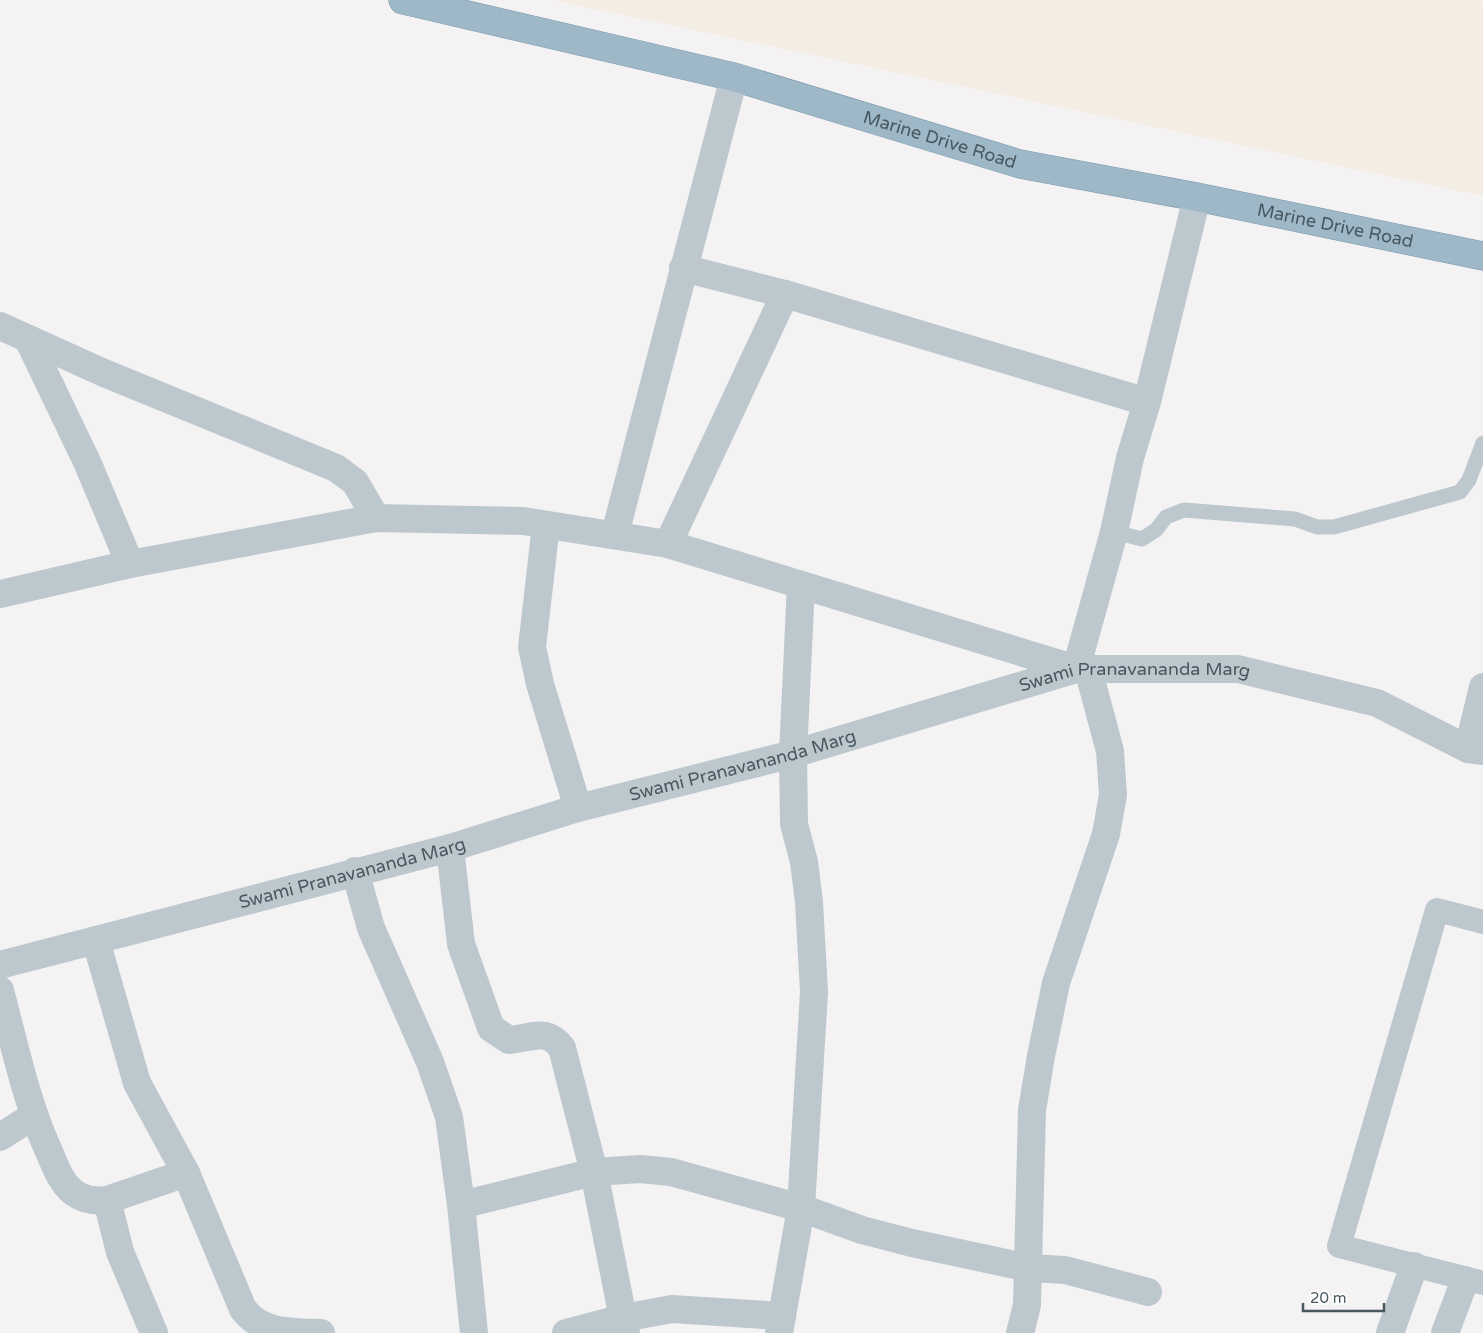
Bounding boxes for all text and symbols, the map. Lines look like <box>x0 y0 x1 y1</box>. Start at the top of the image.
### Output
street label: Marine Drive Road <box>861 106 1019 173</box>
street label: Marine Drive Road <box>1255 199 1415 252</box>
street label: Swami Pranavananda Marg <box>1016 658 1253 697</box>
street label: Swami Pranavananda Marg <box>627 725 859 806</box>
street label: Swami Pranavananda Marg <box>236 833 468 913</box>
scale bar <box>1303 1280 1384 1312</box>
text: 20 m <box>1310 1289 1347 1307</box>

